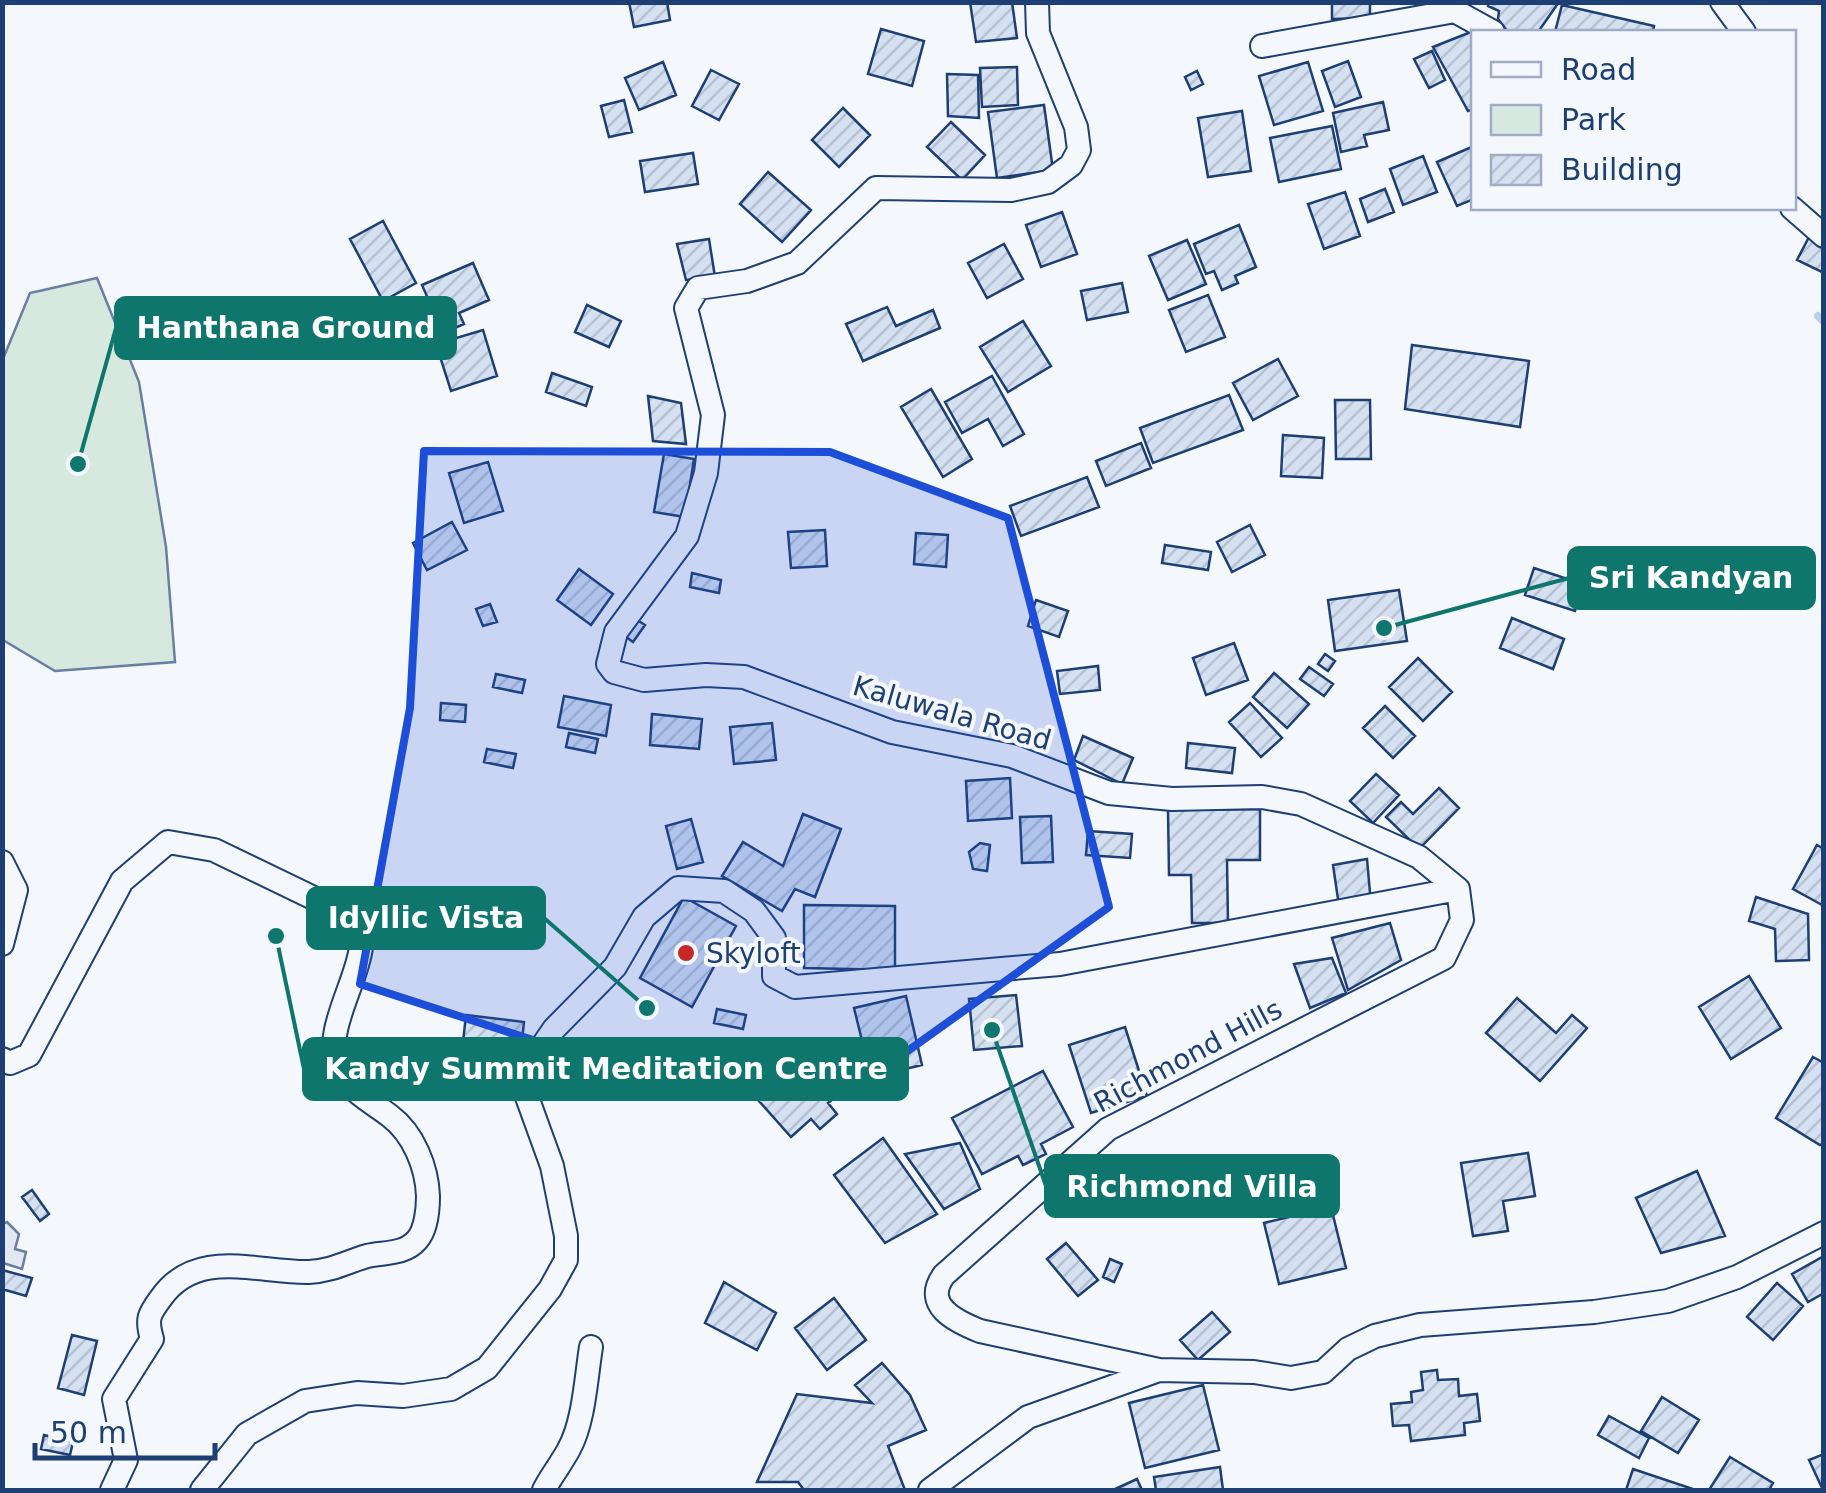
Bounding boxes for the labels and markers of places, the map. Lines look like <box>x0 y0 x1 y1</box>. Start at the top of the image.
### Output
callout: Hanthana Ground <box>116 298 455 358</box>
callout: Sri Kandyan <box>1569 548 1814 608</box>
callout: Idyllic Vista <box>308 888 544 948</box>
place label: Skyloft <box>706 937 801 970</box>
marker: Skyloft <box>675 942 697 964</box>
callout: Kandy Summit Meditation Centre <box>304 1039 907 1099</box>
callout: Richmond Villa <box>1046 1156 1338 1216</box>

